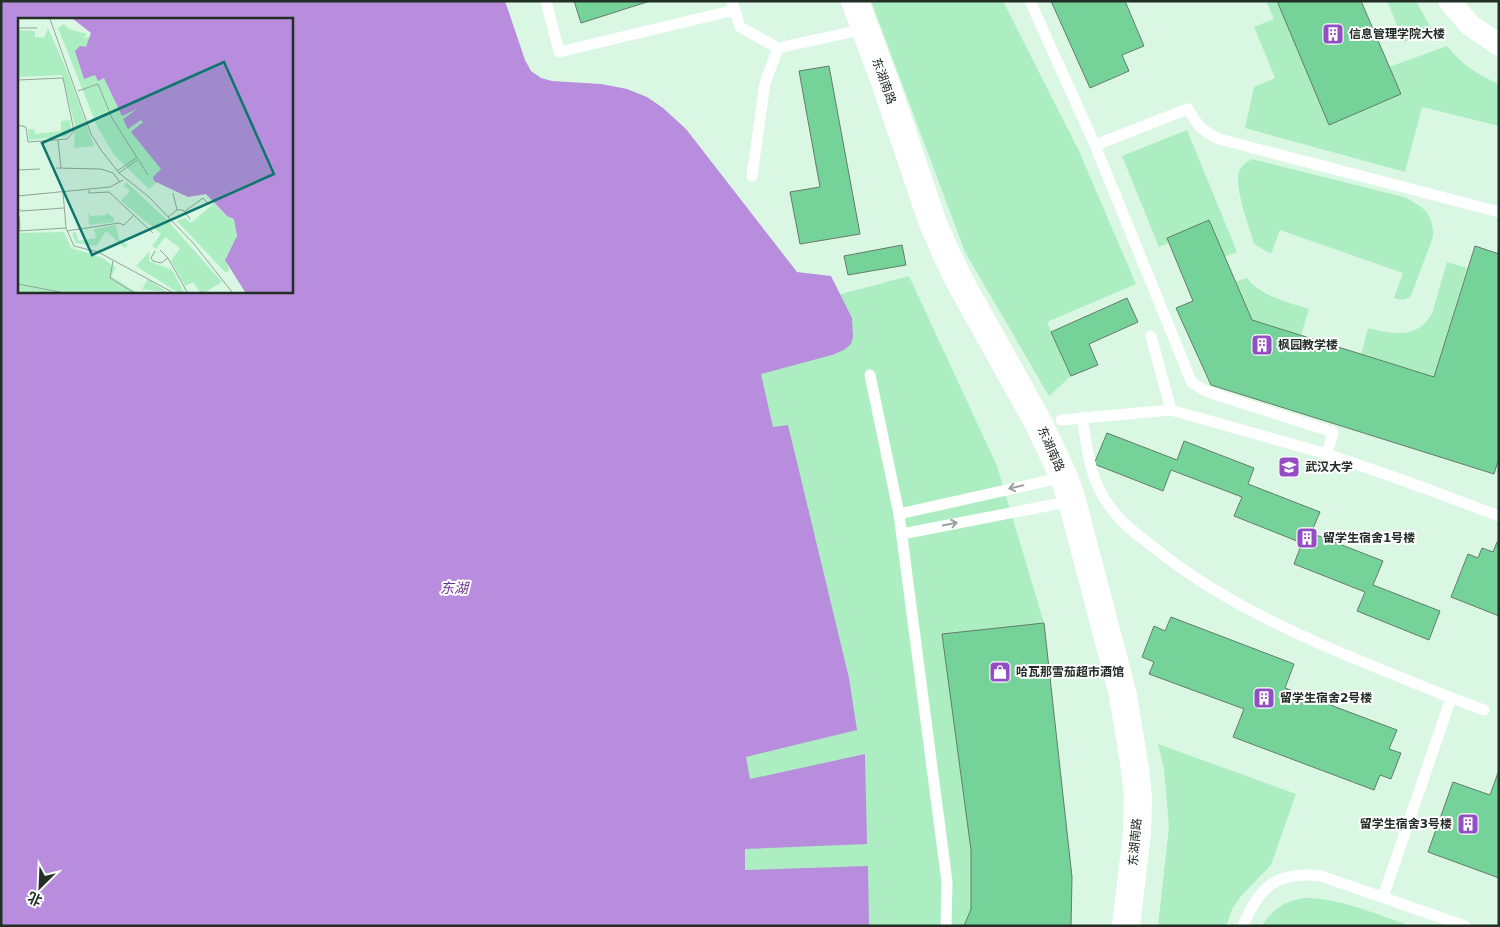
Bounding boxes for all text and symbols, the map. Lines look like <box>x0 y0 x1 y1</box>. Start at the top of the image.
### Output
inset map <box>18 18 292 292</box>
building icon: 信息管理学院大楼 <box>1321 22 1345 46</box>
place label: 信息管理学院大楼 <box>1349 27 1445 41</box>
street label: 东湖南路 <box>869 56 899 106</box>
building icon: 枫园教学楼 <box>1250 333 1274 357</box>
place label: 枫园教学楼 <box>1278 338 1338 352</box>
street label: 东湖南路 <box>1035 424 1067 474</box>
school or university icon: 武汉大学 <box>1277 455 1301 479</box>
place label: 武汉大学 <box>1305 460 1353 474</box>
one-way arrow <box>1008 483 1024 492</box>
one-way arrow <box>941 519 957 529</box>
building icon: 留学生宿舍1号楼 <box>1295 526 1319 550</box>
place label: 留学生宿舍1号楼 <box>1323 531 1415 545</box>
water label: 东湖 <box>440 580 470 596</box>
shop icon: 哈瓦那雪茄超市酒馆 <box>988 660 1012 684</box>
place label: 哈瓦那雪茄超市酒馆 <box>1016 665 1124 679</box>
building icon: 留学生宿舍2号楼 <box>1252 686 1276 710</box>
place label: 留学生宿舍2号楼 <box>1280 691 1372 705</box>
building icon: 留学生宿舍3号楼 <box>1456 812 1480 836</box>
street label: 东湖南路 <box>1126 817 1144 867</box>
place label: 留学生宿舍3号楼 <box>1360 817 1452 831</box>
north arrow <box>15 862 65 912</box>
text: 北 <box>25 889 44 909</box>

